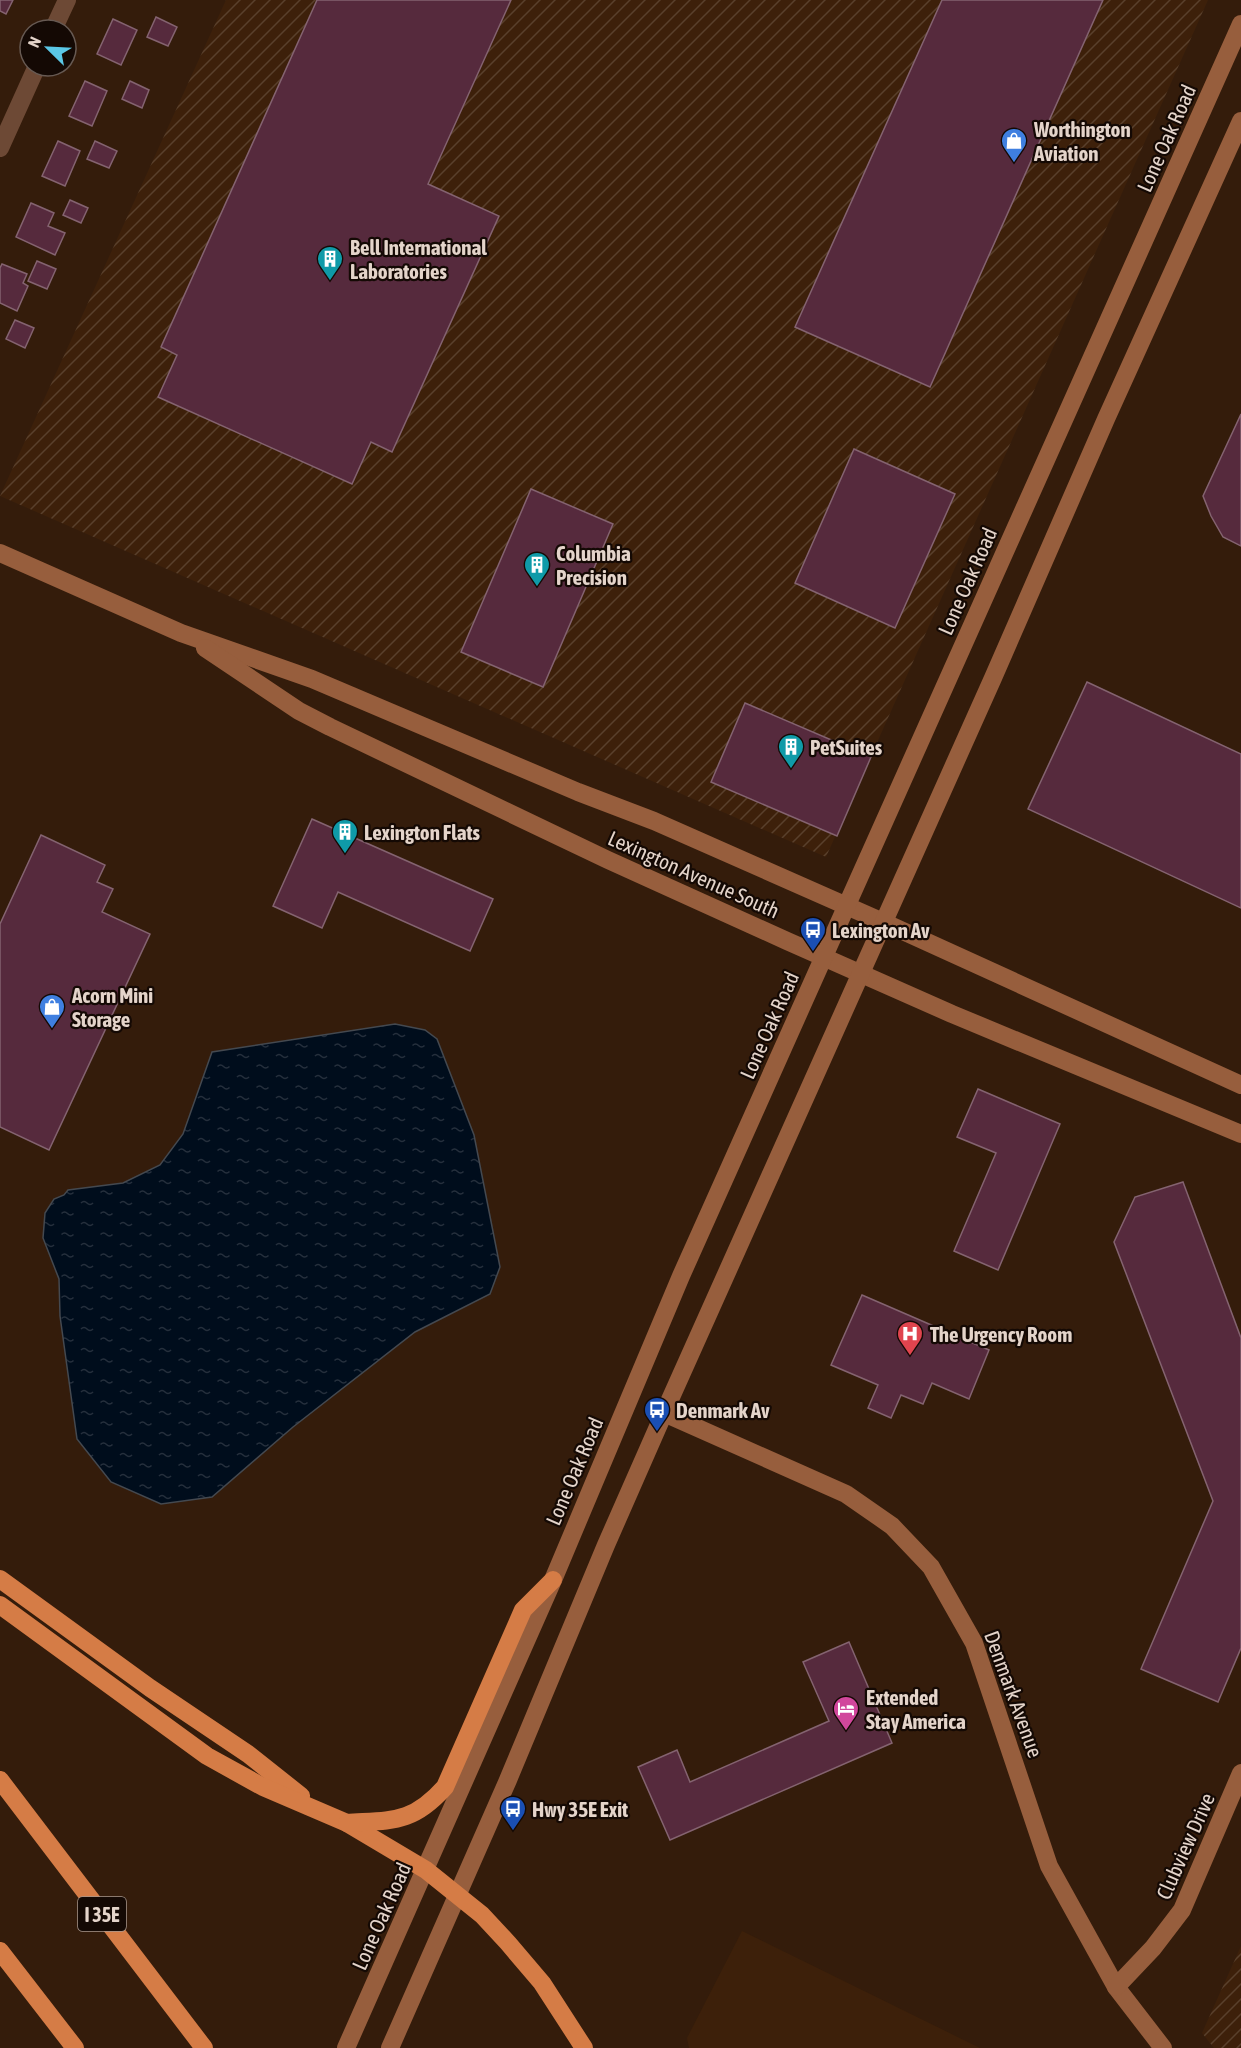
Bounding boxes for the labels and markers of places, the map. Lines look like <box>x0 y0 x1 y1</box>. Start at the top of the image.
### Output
place label: Worthington Aviation <box>1033 117 1131 165</box>
shop icon: Worthington Aviation <box>999 126 1029 164</box>
place label: Bell International Laboratories <box>350 235 487 283</box>
building icon: Bell International Laboratories <box>315 244 345 282</box>
place label: Columbia Precision <box>556 541 631 589</box>
building icon: Columbia Precision <box>522 550 552 588</box>
building icon: PetSuites <box>776 732 806 770</box>
place label: PetSuites <box>810 735 883 759</box>
building icon: Lexington Flats <box>330 817 360 855</box>
place label: Lexington Flats <box>364 820 481 844</box>
bus stop icon: Lexington Av <box>798 915 828 953</box>
place label: Lexington Av <box>832 918 930 942</box>
place label: Acorn Mini Storage <box>71 983 153 1031</box>
shop icon: Acorn Mini Storage <box>37 992 67 1030</box>
hospital icon: The Urgency Room <box>895 1319 925 1357</box>
place label: The Urgency Room <box>930 1322 1072 1346</box>
bus stop icon: Denmark Av <box>642 1395 672 1433</box>
place label: Denmark Av <box>676 1398 770 1422</box>
place label: Extended Stay America <box>866 1685 966 1733</box>
hotel icon: Extended Stay America <box>831 1694 861 1732</box>
bus stop icon: Hwy 35E Exit <box>498 1794 528 1832</box>
place label: Hwy 35E Exit <box>532 1797 628 1821</box>

